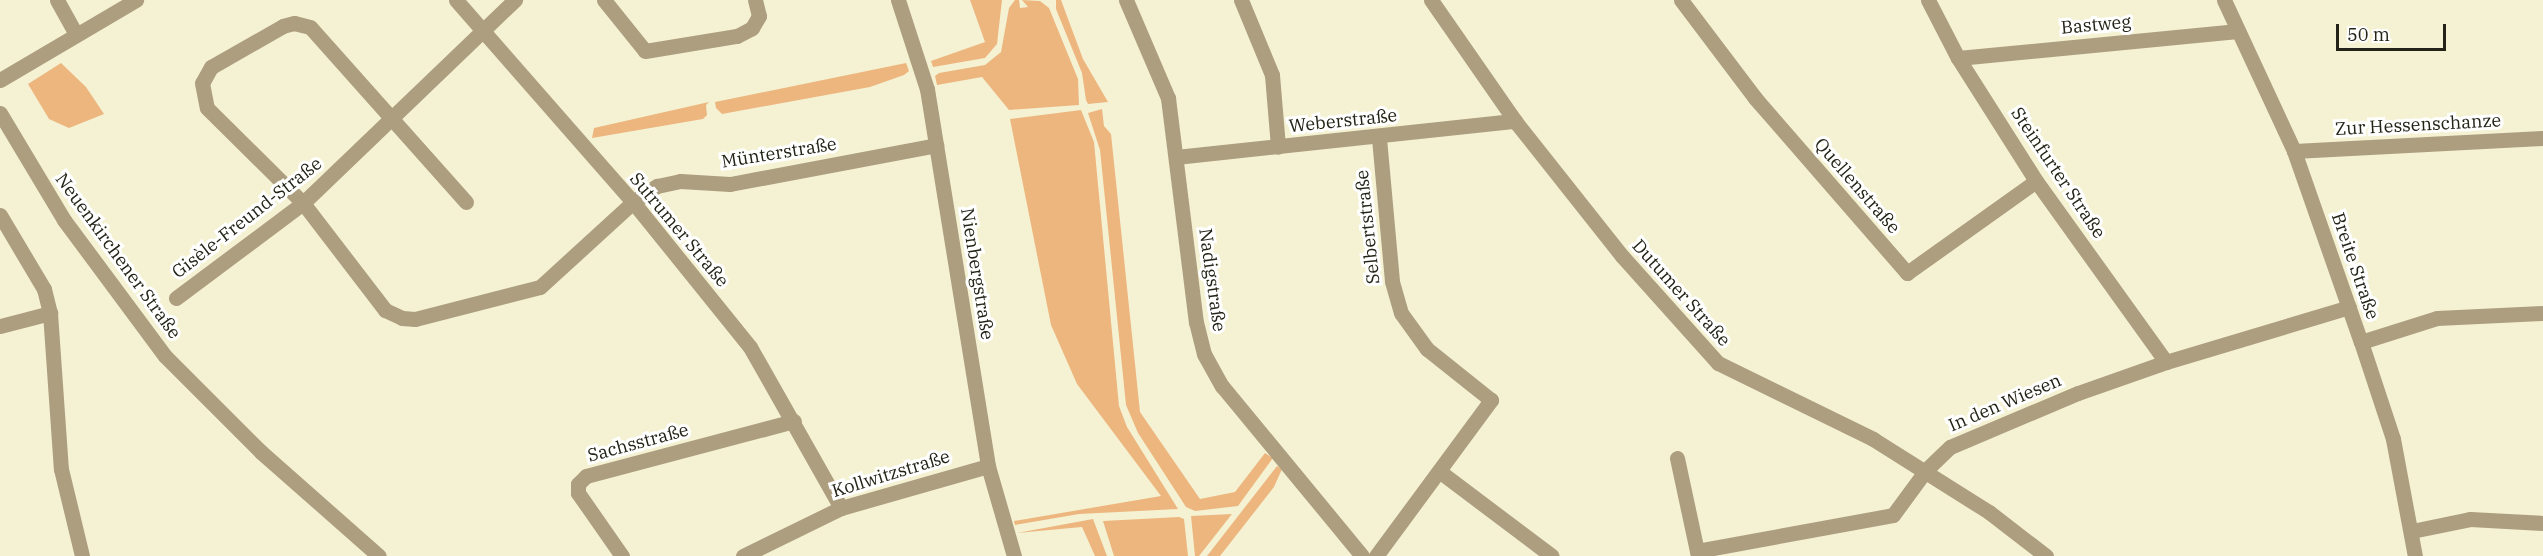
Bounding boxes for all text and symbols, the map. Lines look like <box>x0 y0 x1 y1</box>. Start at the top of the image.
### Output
street label: Bastweg <box>2060 11 2132 39</box>
scale bar <box>2339 12 2448 50</box>
text: 50 m <box>2347 23 2390 46</box>
street label: Steinfurter Straße <box>2006 103 2110 243</box>
street label: Weberstraße <box>1288 105 1398 137</box>
street label: Zur Hessenschanze <box>2334 110 2502 140</box>
street label: Münterstraße <box>720 133 838 173</box>
street label: Quellenstraße <box>1810 134 1904 238</box>
street label: Gisèle-Freund-Straße <box>168 153 326 283</box>
street label: Neuenkirchener Straße <box>51 169 185 343</box>
street label: Sutrumer Straße <box>625 169 733 291</box>
street label: Selbertstraße <box>1351 169 1385 285</box>
street label: Nienbergstraße <box>956 207 998 341</box>
street label: Breite Straße <box>2327 210 2383 322</box>
street label: Nadigstraße <box>1194 227 1230 333</box>
street label: Dutumer Straße <box>1627 235 1735 351</box>
street label: In den Wiesen <box>1945 370 2065 436</box>
street label: Sachsstraße <box>585 419 691 467</box>
street label: Kollwitzstraße <box>829 446 953 502</box>

